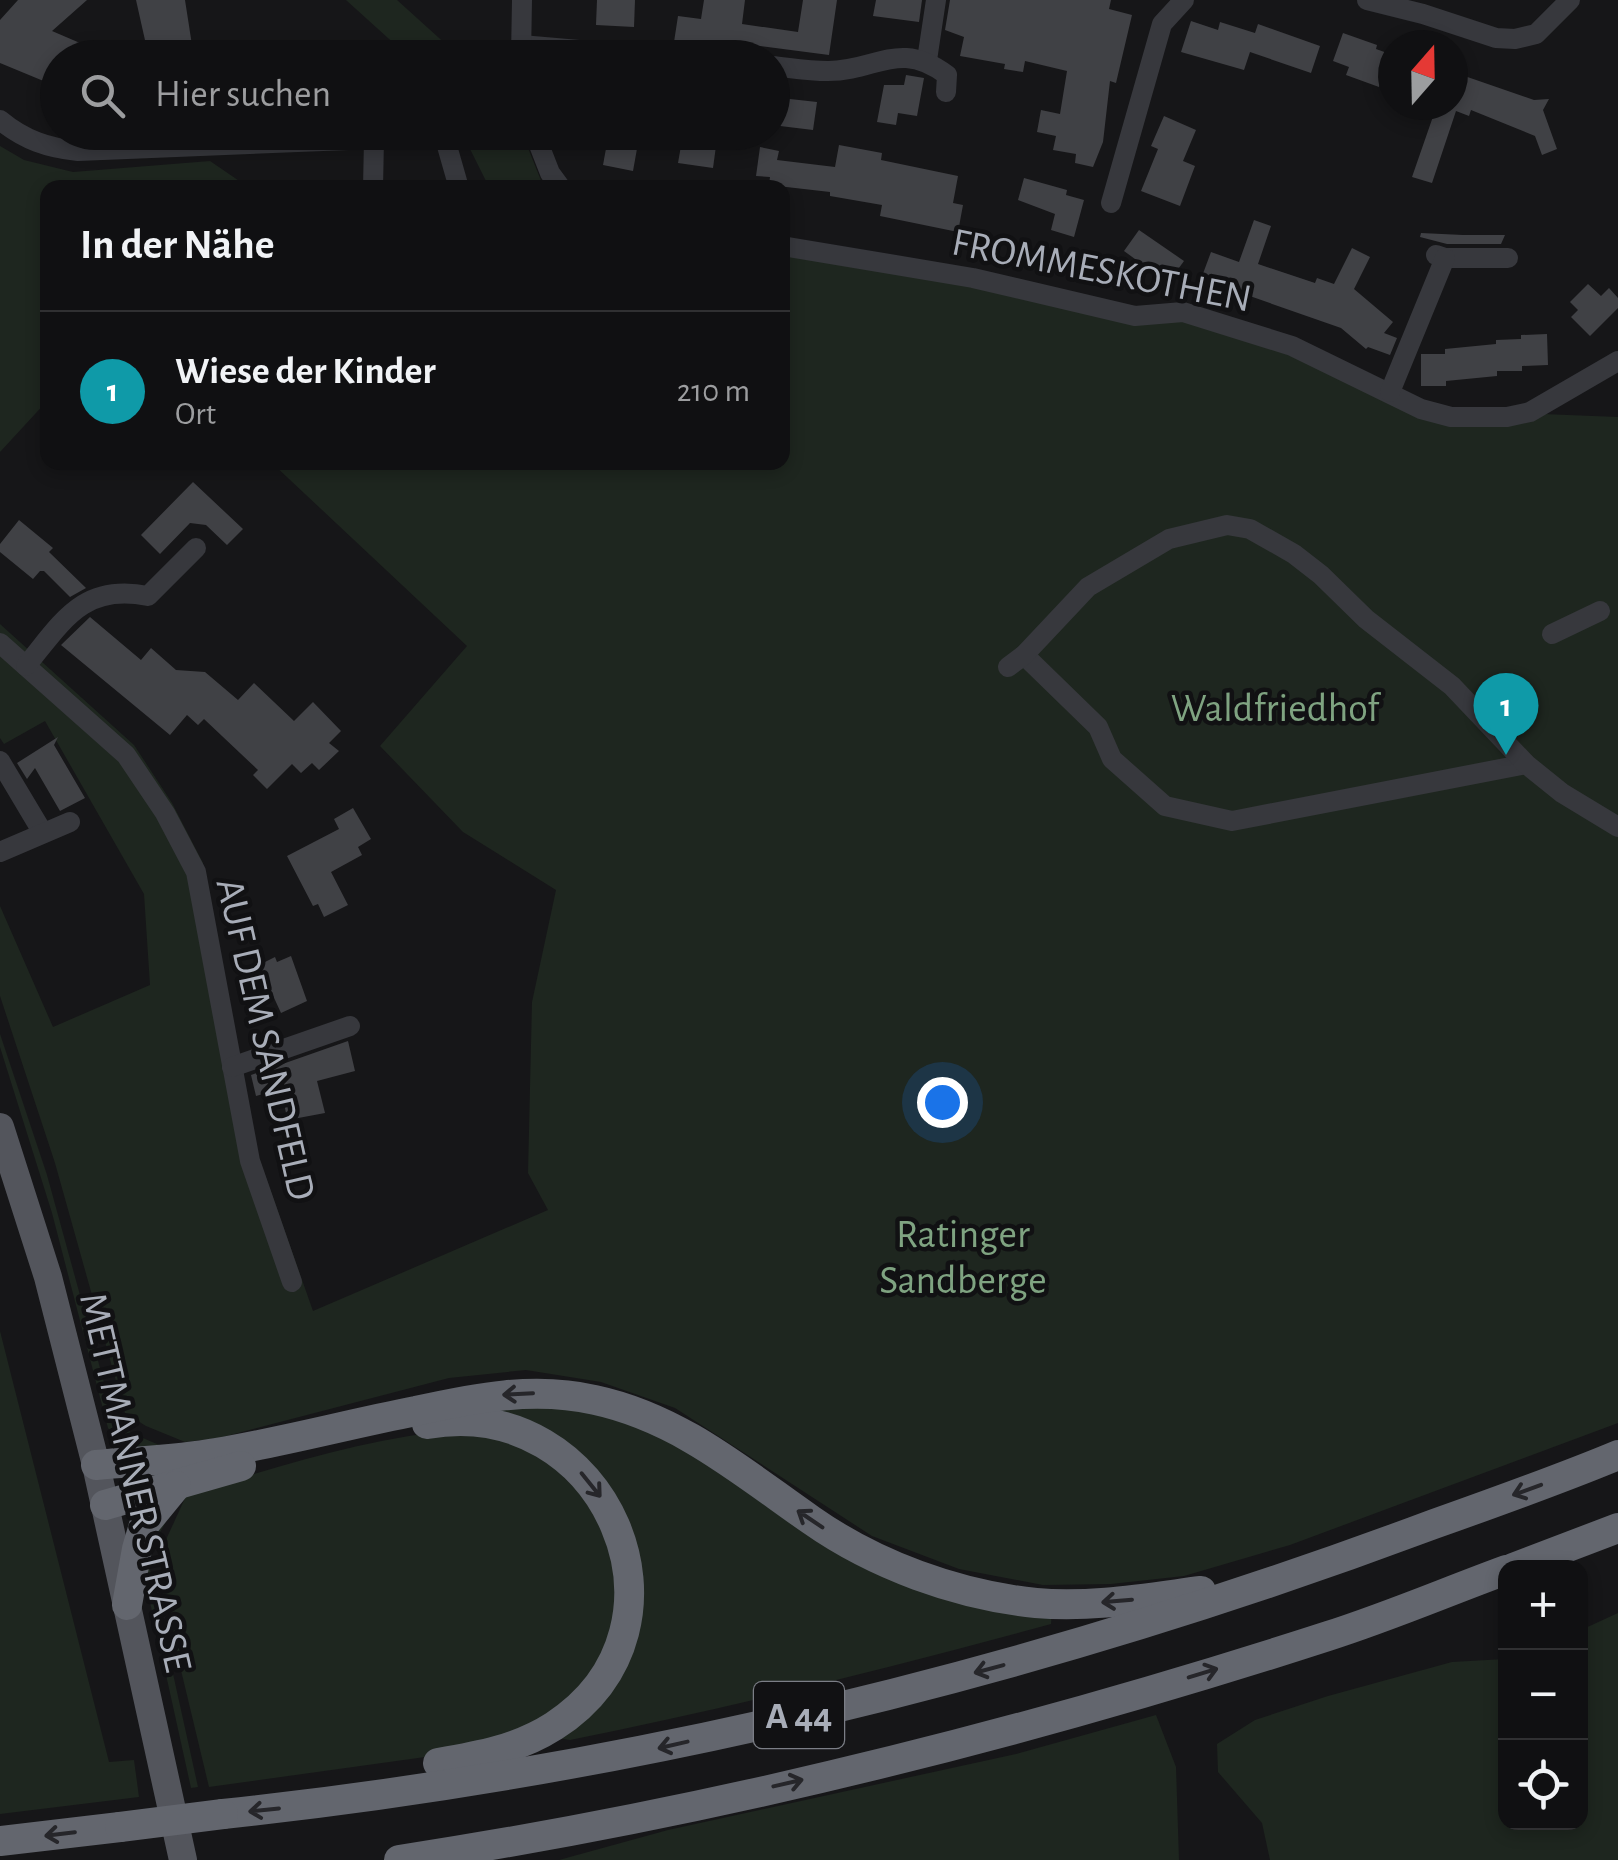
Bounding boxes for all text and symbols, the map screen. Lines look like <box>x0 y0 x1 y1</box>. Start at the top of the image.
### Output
north arrow <box>1378 30 1468 120</box>
search box <box>40 40 790 150</box>
icon: search <box>75 68 130 123</box>
text: Hier suchen <box>155 76 331 114</box>
street label: FROMMESKOTHEN <box>948 222 1255 320</box>
text: In der Nähe <box>80 224 275 266</box>
text: Wiese der Kinder <box>175 353 436 391</box>
text: 1 <box>107 375 118 407</box>
text: 210 m <box>677 375 750 407</box>
text: Ort <box>175 398 216 430</box>
pin: 1 <box>1474 672 1538 755</box>
park label: Waldfriedhof <box>1171 689 1381 729</box>
street label: AUF DEM SANDFELD <box>209 875 322 1204</box>
your location <box>917 1077 968 1128</box>
park label: Ratinger Sandberge <box>879 1215 1047 1301</box>
street label: METTMANNER STRASSE <box>72 1289 198 1676</box>
one-way arrow <box>503 1385 535 1404</box>
one-way arrow <box>580 1471 602 1497</box>
one-way arrow <box>1513 1482 1544 1500</box>
one-way arrow <box>797 1508 824 1529</box>
map controls <box>1498 1560 1588 1830</box>
button: + <box>1498 1560 1588 1650</box>
one-way arrow <box>1102 1591 1134 1610</box>
button: − <box>1498 1650 1588 1740</box>
one-way arrow <box>974 1661 1005 1680</box>
one-way arrow <box>1187 1663 1219 1681</box>
road number: A 44 <box>754 1682 844 1748</box>
one-way arrow <box>658 1737 690 1755</box>
button: locate <box>1498 1740 1588 1830</box>
one-way arrow <box>771 1773 803 1791</box>
one-way arrow <box>248 1801 281 1820</box>
one-way arrow <box>44 1825 77 1844</box>

